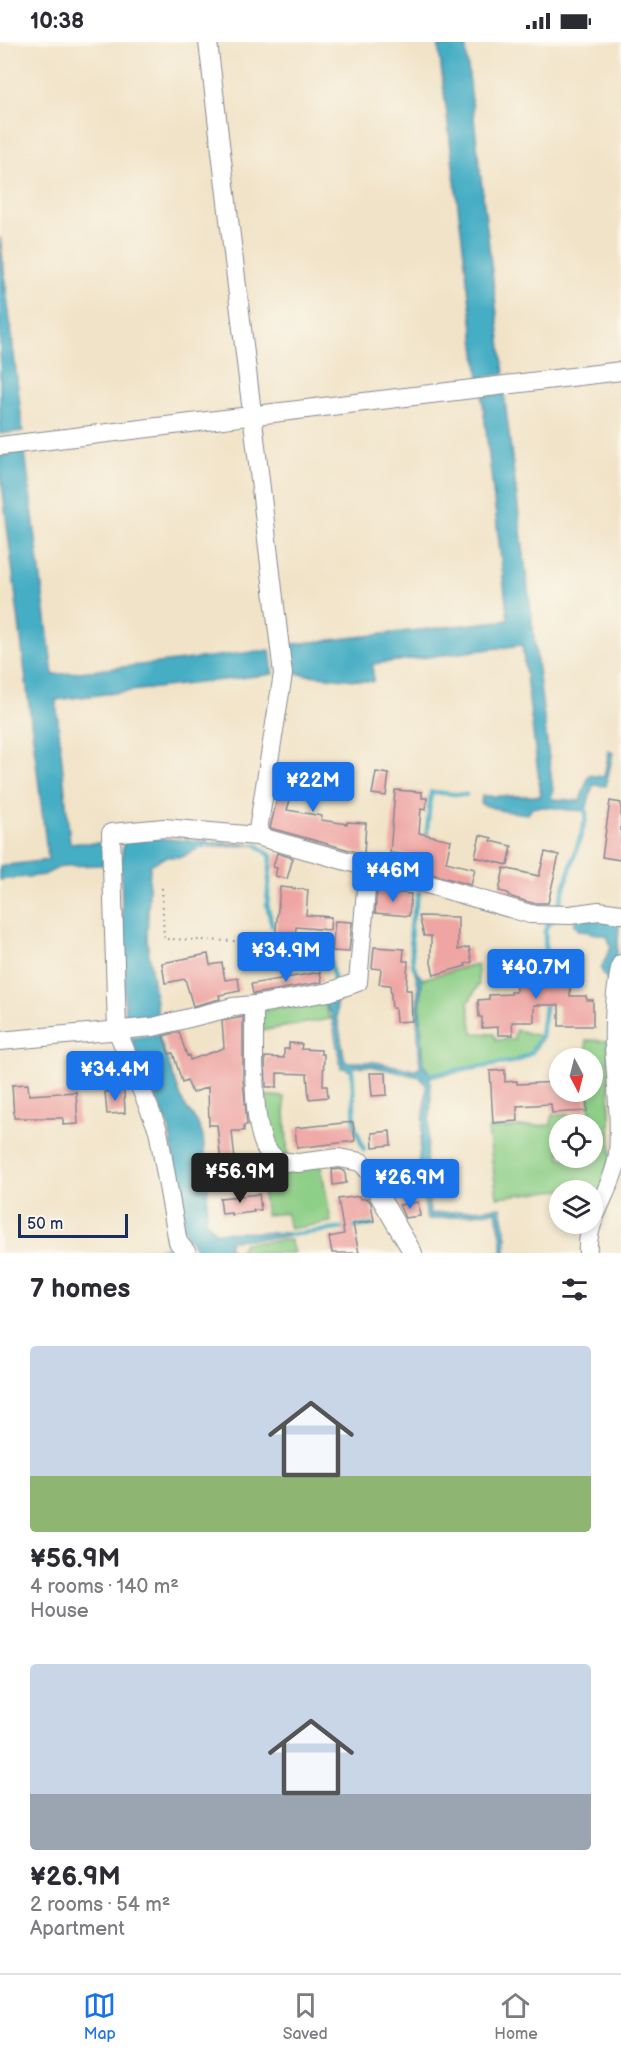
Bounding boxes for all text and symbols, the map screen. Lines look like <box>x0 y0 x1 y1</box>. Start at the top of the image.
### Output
text: 10:38 <box>30 8 84 35</box>
pin: ¥22M <box>277 762 349 813</box>
text: ¥22M <box>286 769 340 793</box>
pin: ¥46M <box>357 852 429 903</box>
text: ¥46M <box>366 859 420 883</box>
pin: ¥34.9M <box>237 932 335 983</box>
text: ¥34.9M <box>251 939 321 963</box>
pin: ¥40.7M <box>487 949 585 1000</box>
text: ¥40.7M <box>501 956 571 980</box>
north arrow <box>549 1048 603 1102</box>
map controls <box>549 1048 603 1234</box>
pin: ¥34.4M <box>66 1051 164 1102</box>
text: ¥34.4M <box>80 1058 150 1082</box>
button: locate <box>549 1114 603 1168</box>
pin: ¥56.9M <box>191 1153 289 1204</box>
pin: ¥26.9M <box>361 1159 459 1210</box>
text: ¥56.9M <box>205 1160 275 1184</box>
text: ¥26.9M <box>375 1166 445 1190</box>
button: layers <box>549 1180 603 1234</box>
scale bar <box>18 1211 128 1238</box>
text: 50 m <box>27 1215 63 1234</box>
icon: filters <box>558 1273 591 1306</box>
text: 7 homes <box>30 1274 130 1305</box>
icon: home <box>257 1385 365 1493</box>
text: ¥56.9M <box>30 1544 120 1575</box>
text: 4 rooms · 140 m² <box>30 1575 179 1599</box>
text: House <box>30 1599 89 1623</box>
icon: home <box>257 1703 365 1811</box>
text: ¥26.9M <box>30 1862 121 1893</box>
text: 2 rooms · 54 m² <box>30 1893 170 1917</box>
text: Apartment <box>30 1917 125 1941</box>
tab: Map <box>83 1989 116 2044</box>
tab: Saved <box>283 1989 328 2044</box>
tab: Home <box>494 1989 538 2044</box>

